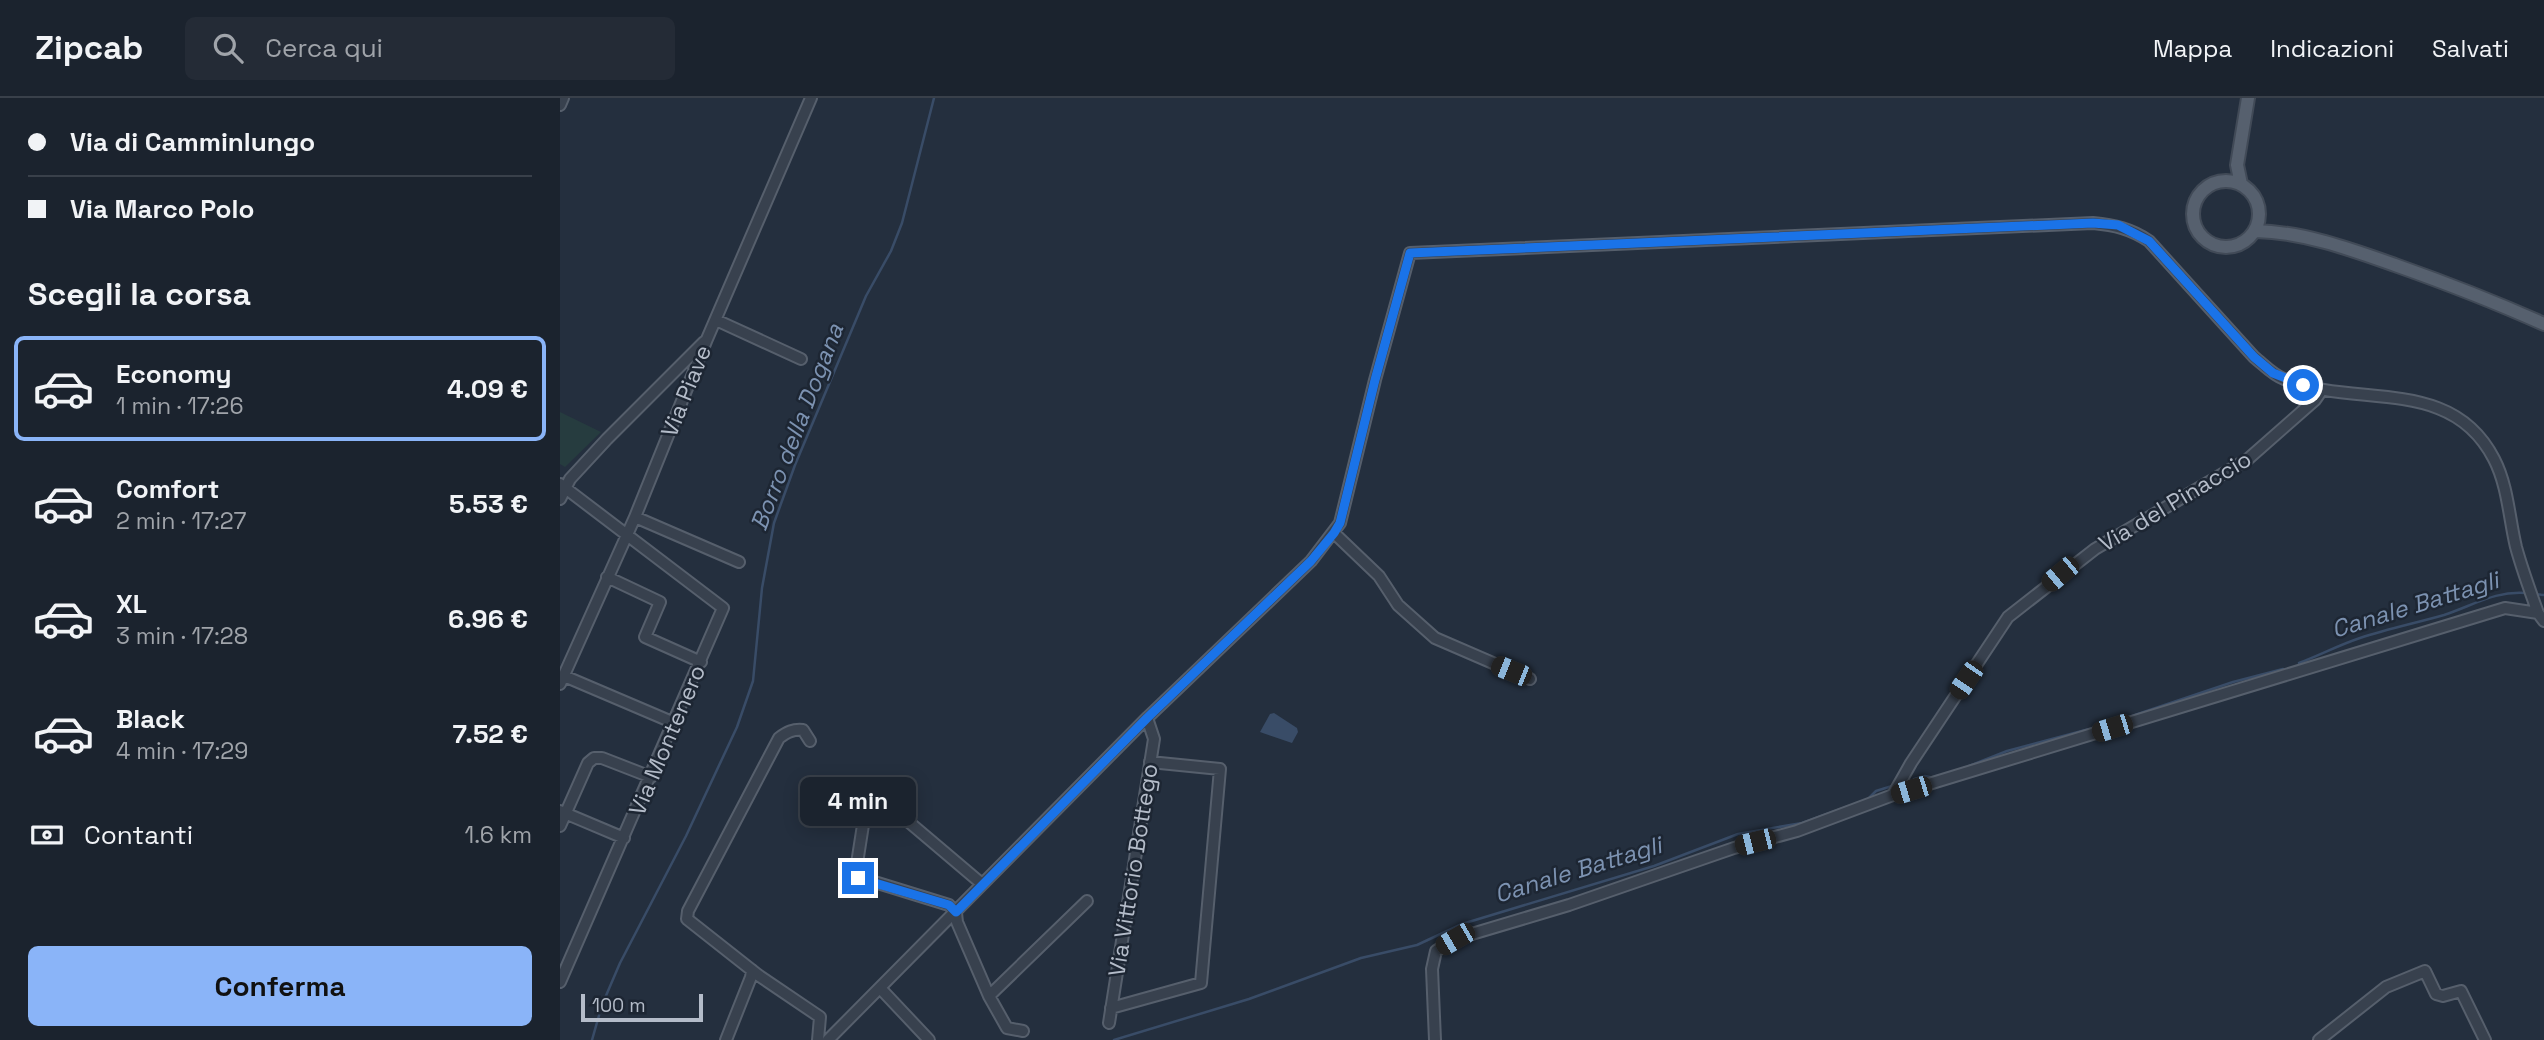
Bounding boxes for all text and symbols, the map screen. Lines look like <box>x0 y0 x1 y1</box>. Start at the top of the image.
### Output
search box <box>185 17 675 80</box>
text: Zipcab <box>35 27 143 69</box>
icon: search <box>209 29 247 67</box>
text: Cerca qui <box>265 31 383 65</box>
text: Mappa <box>2153 33 2232 64</box>
text: Indicazioni <box>2270 33 2394 64</box>
text: Salvati <box>2432 33 2509 64</box>
text: Via di Camminlungo <box>70 125 315 159</box>
text: Via Marco Polo <box>70 192 254 226</box>
text: Scegli la corsa <box>28 274 251 314</box>
water label: Borro della Dogana <box>743 319 850 535</box>
street label: Via Piave <box>654 341 718 441</box>
icon: car <box>32 357 95 420</box>
text: Economy <box>116 357 232 391</box>
route start <box>2287 369 2319 401</box>
text: 4.09 € <box>447 372 528 406</box>
text: 1 min · 17:26 <box>116 391 244 421</box>
street label: Via del Pinaccio <box>2093 444 2257 558</box>
icon: car <box>32 472 95 535</box>
text: Comfort <box>116 472 219 506</box>
text: 5.53 € <box>449 487 528 521</box>
text: 2 min · 17:27 <box>116 506 246 536</box>
car <box>2038 552 2083 596</box>
water label: Canale Battagli <box>2328 563 2505 645</box>
icon: car <box>32 587 95 650</box>
text: XL <box>116 587 147 621</box>
text: 6.96 € <box>448 602 528 636</box>
text: 3 min · 17:28 <box>116 621 248 651</box>
car <box>1488 653 1535 689</box>
car <box>1946 657 1987 703</box>
street label: Via Montenero <box>622 660 712 820</box>
icon: car <box>32 702 95 765</box>
text: Black <box>116 702 185 736</box>
car <box>2089 712 2136 744</box>
text: 7.52 € <box>453 717 528 751</box>
text: 4 min · 17:29 <box>116 736 248 766</box>
street label: Via Vittorio Bottego <box>1101 761 1165 979</box>
car <box>1888 774 1935 806</box>
callout: 4 min <box>800 776 916 826</box>
text: 4 min <box>828 786 888 816</box>
icon: cash <box>28 816 66 854</box>
text: Contanti <box>84 818 193 852</box>
text: 1.6 km <box>465 820 532 850</box>
car <box>1733 827 1778 857</box>
water label: Canale Battagli <box>1491 828 1668 910</box>
route end <box>842 862 874 894</box>
car <box>1432 919 1479 959</box>
button: Conferma <box>28 946 532 1026</box>
scale bar <box>581 991 704 1023</box>
text: 100 m <box>592 993 646 1018</box>

